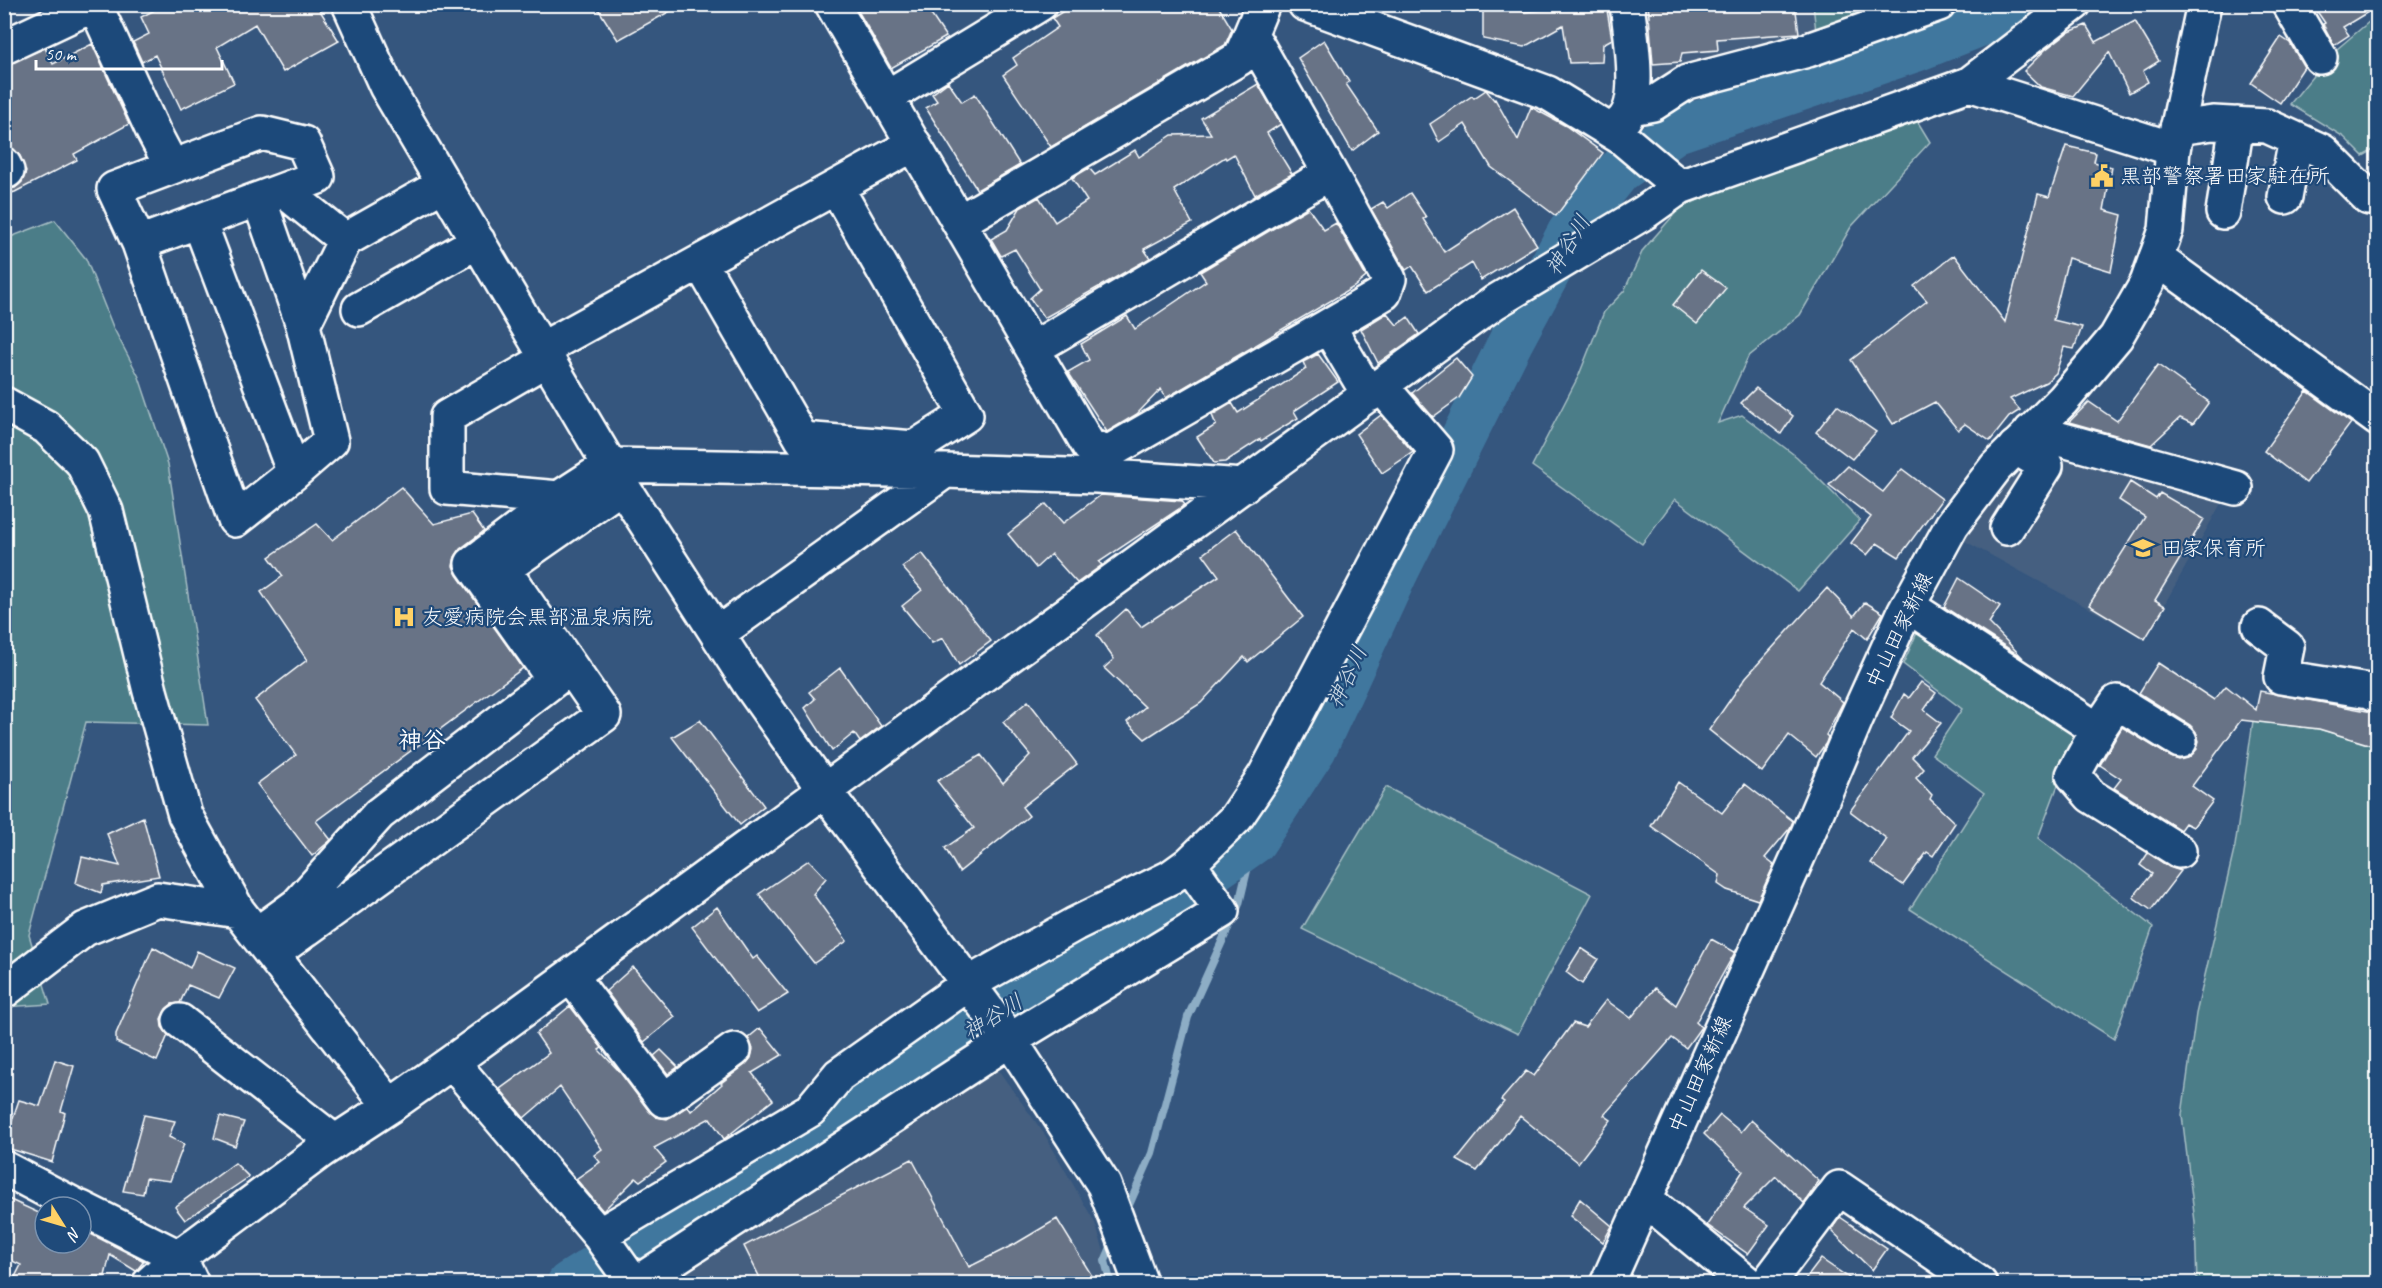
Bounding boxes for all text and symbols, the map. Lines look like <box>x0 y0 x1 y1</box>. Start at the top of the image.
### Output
scale bar <box>36 33 222 71</box>
text: 50 m <box>45 43 78 65</box>
public building icon: 黒部警察署田家駐在所 <box>2089 163 2115 189</box>
place label: 黒部警察署田家駐在所 <box>2120 163 2330 189</box>
water label: 神谷川 <box>1539 209 1597 281</box>
school or university icon: 田家保育所 <box>2130 535 2156 561</box>
place label: 田家保育所 <box>2161 535 2266 561</box>
street label: 中山田家新線 <box>1860 568 1938 692</box>
hospital icon: 友愛病院会黒部温泉病院 <box>391 604 417 630</box>
place label: 友愛病院会黒部温泉病院 <box>422 604 653 630</box>
water label: 神谷川 <box>1320 641 1374 713</box>
district label: 神谷 <box>398 725 446 755</box>
water label: 神谷川 <box>958 988 1028 1046</box>
street label: 中山田家新線 <box>1662 1011 1738 1137</box>
north arrow <box>33 1195 93 1255</box>
text: N <box>61 1223 85 1246</box>

